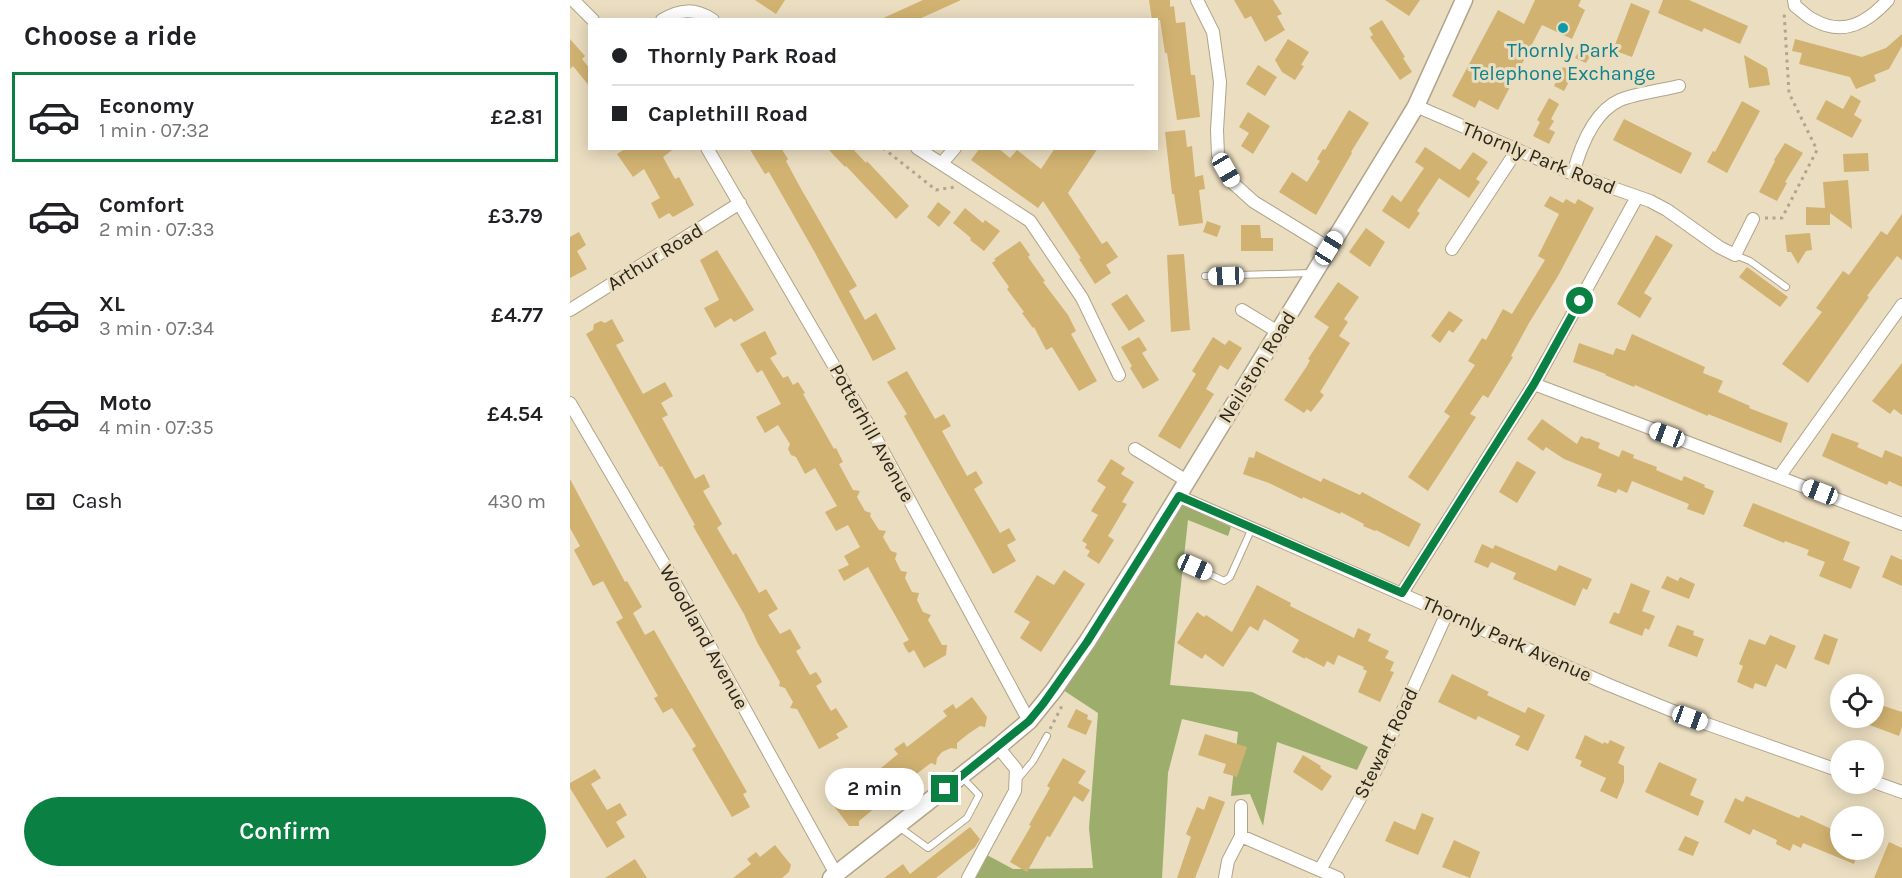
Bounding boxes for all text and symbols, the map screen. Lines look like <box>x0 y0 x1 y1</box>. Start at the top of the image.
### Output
text: Choose a ride <box>24 20 197 52</box>
marker: Thornly Park Telephone Exchange <box>1556 21 1570 35</box>
place label: Thornly Park Telephone Exchange <box>1471 39 1655 85</box>
text: Thornly Park Road <box>648 43 837 69</box>
icon: car <box>27 90 81 144</box>
text: Economy <box>99 93 194 119</box>
text: Caplethill Road <box>648 101 808 127</box>
text: £2.81 <box>491 104 543 130</box>
street label: Thornly Park Road <box>1459 117 1619 199</box>
text: 1 min · 07:32 <box>99 119 209 142</box>
car <box>1209 150 1243 190</box>
icon: car <box>27 189 81 243</box>
text: Comfort <box>99 192 184 218</box>
text: £3.79 <box>488 203 543 229</box>
text: 2 min · 07:33 <box>99 218 215 241</box>
street label: Arthur Road <box>603 219 707 295</box>
car <box>1312 228 1346 268</box>
car <box>1208 266 1244 286</box>
route start <box>1566 287 1593 314</box>
icon: car <box>27 288 81 342</box>
text: XL <box>99 291 125 317</box>
text: £4.77 <box>491 302 543 328</box>
street label: Neilston Road <box>1214 307 1300 427</box>
text: 3 min · 07:34 <box>99 317 214 340</box>
street label: Potterhill Avenue <box>825 360 919 506</box>
icon: car <box>27 387 81 441</box>
text: Moto <box>99 390 152 416</box>
text: £4.54 <box>487 401 543 427</box>
text: 4 min · 07:35 <box>99 416 214 439</box>
car <box>1647 420 1687 450</box>
car <box>1800 477 1840 507</box>
icon: cash <box>24 485 57 518</box>
text: Cash <box>72 488 122 514</box>
text: 430 m <box>488 490 546 513</box>
car <box>1175 551 1215 583</box>
street label: Woodland Avenue <box>655 561 753 713</box>
street label: Thornly Park Avenue <box>1419 591 1595 687</box>
map controls <box>1830 674 1884 860</box>
button: locate <box>1830 674 1884 728</box>
street label: Stewart Road <box>1349 684 1423 802</box>
car <box>1670 703 1710 733</box>
button: + <box>1830 740 1884 794</box>
callout: 2 min <box>825 768 924 810</box>
route end <box>931 775 958 802</box>
text: 2 min <box>847 777 902 800</box>
button: Confirm <box>24 797 546 866</box>
button: − <box>1830 806 1884 860</box>

